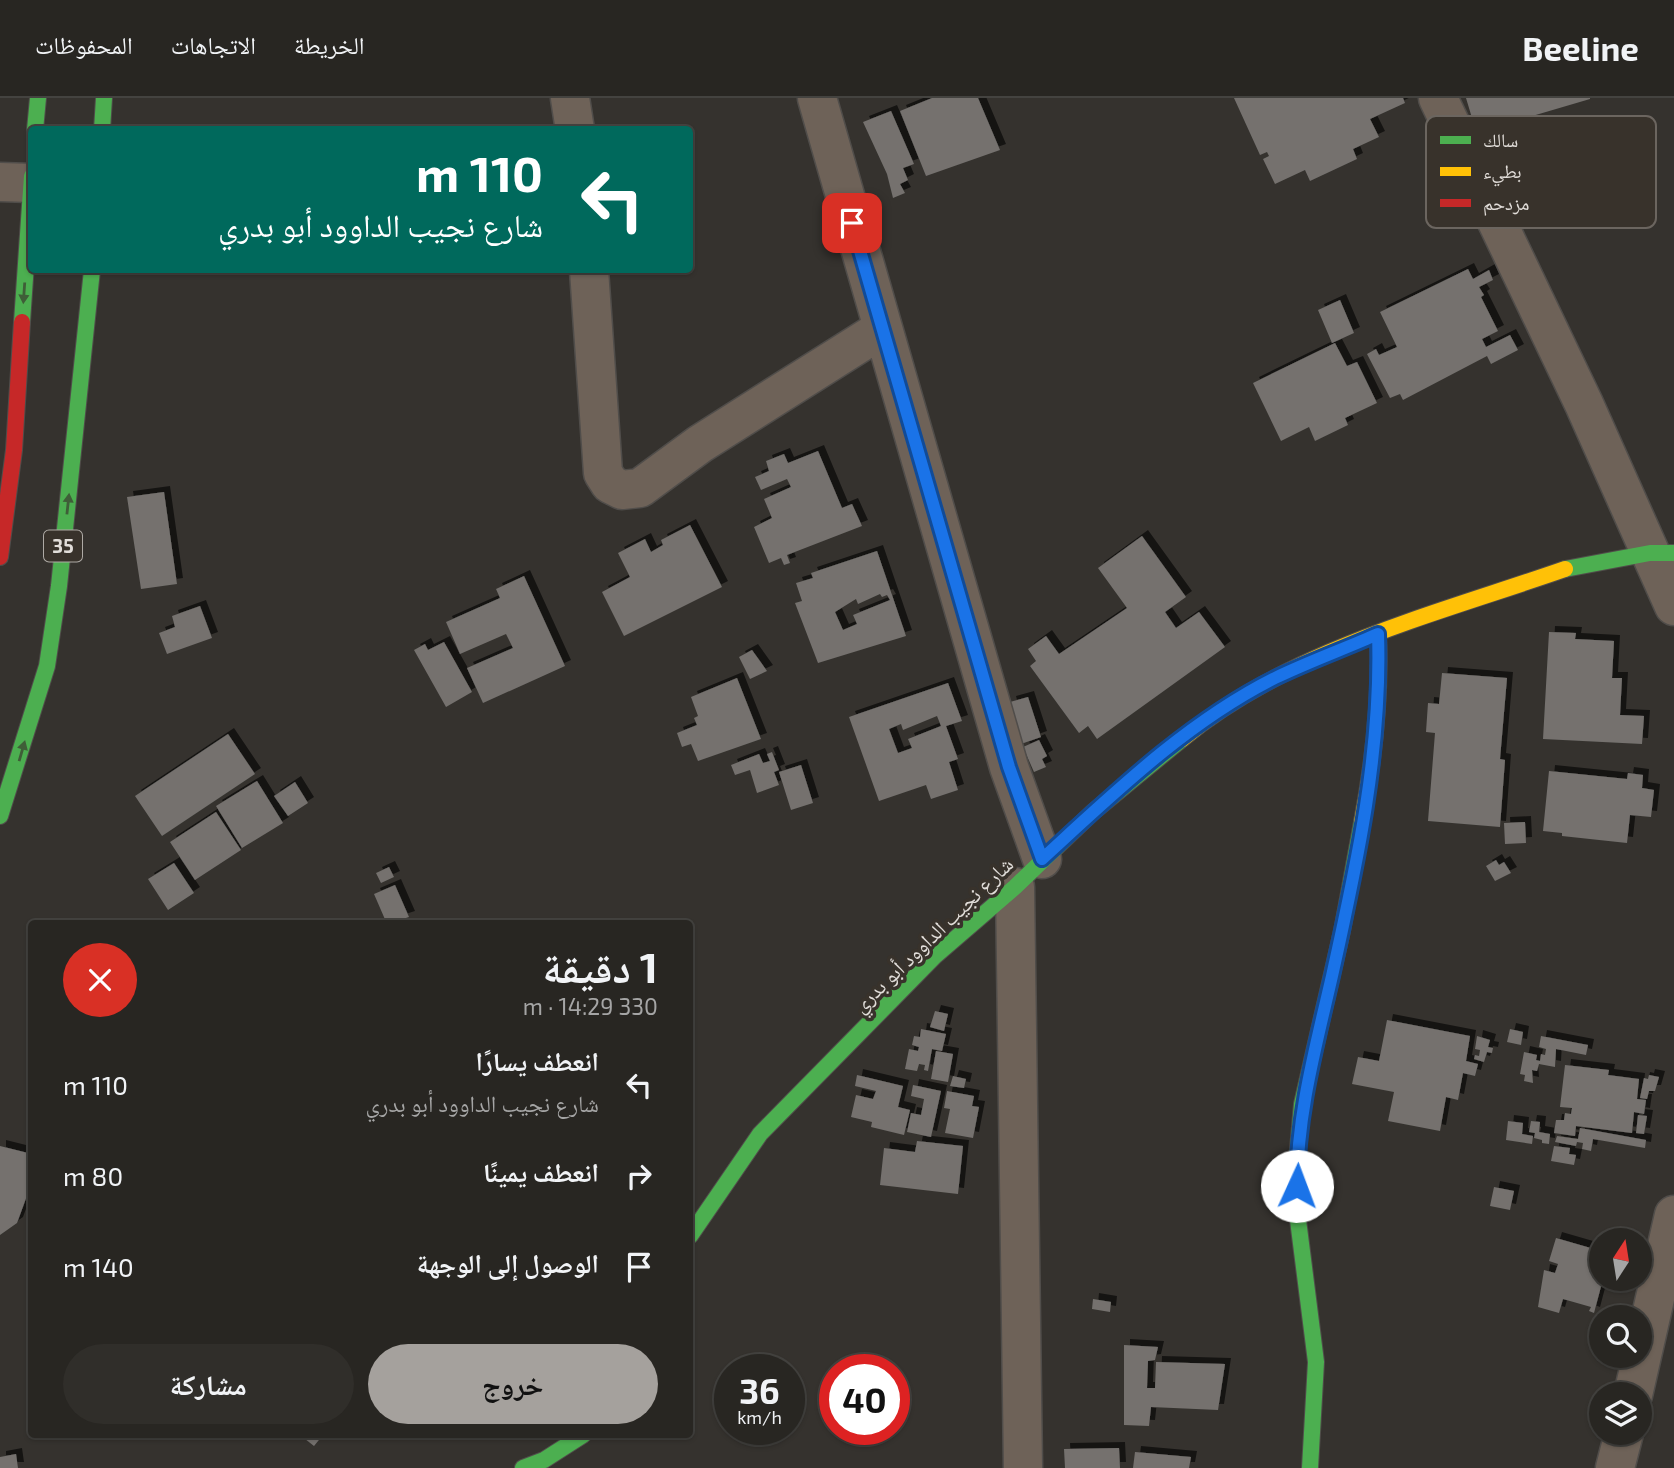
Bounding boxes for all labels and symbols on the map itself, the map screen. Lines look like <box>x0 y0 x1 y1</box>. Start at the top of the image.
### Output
legend <box>1426 116 1656 228</box>
text: سالك <box>1483 128 1518 151</box>
text: بطيء <box>1483 159 1522 187</box>
text: مزدحم <box>1483 191 1529 216</box>
pin <box>822 193 882 253</box>
one-way arrow <box>18 283 29 305</box>
one-way arrow <box>63 493 74 515</box>
road number: 35 <box>44 530 82 561</box>
one-way arrow <box>18 741 28 762</box>
street label: شارع نجيب الداوود أبو بدري <box>847 851 1021 1021</box>
position arrow <box>1260 1149 1334 1223</box>
north arrow <box>1589 1228 1652 1292</box>
speed limit sign: 40 <box>819 1354 910 1445</box>

